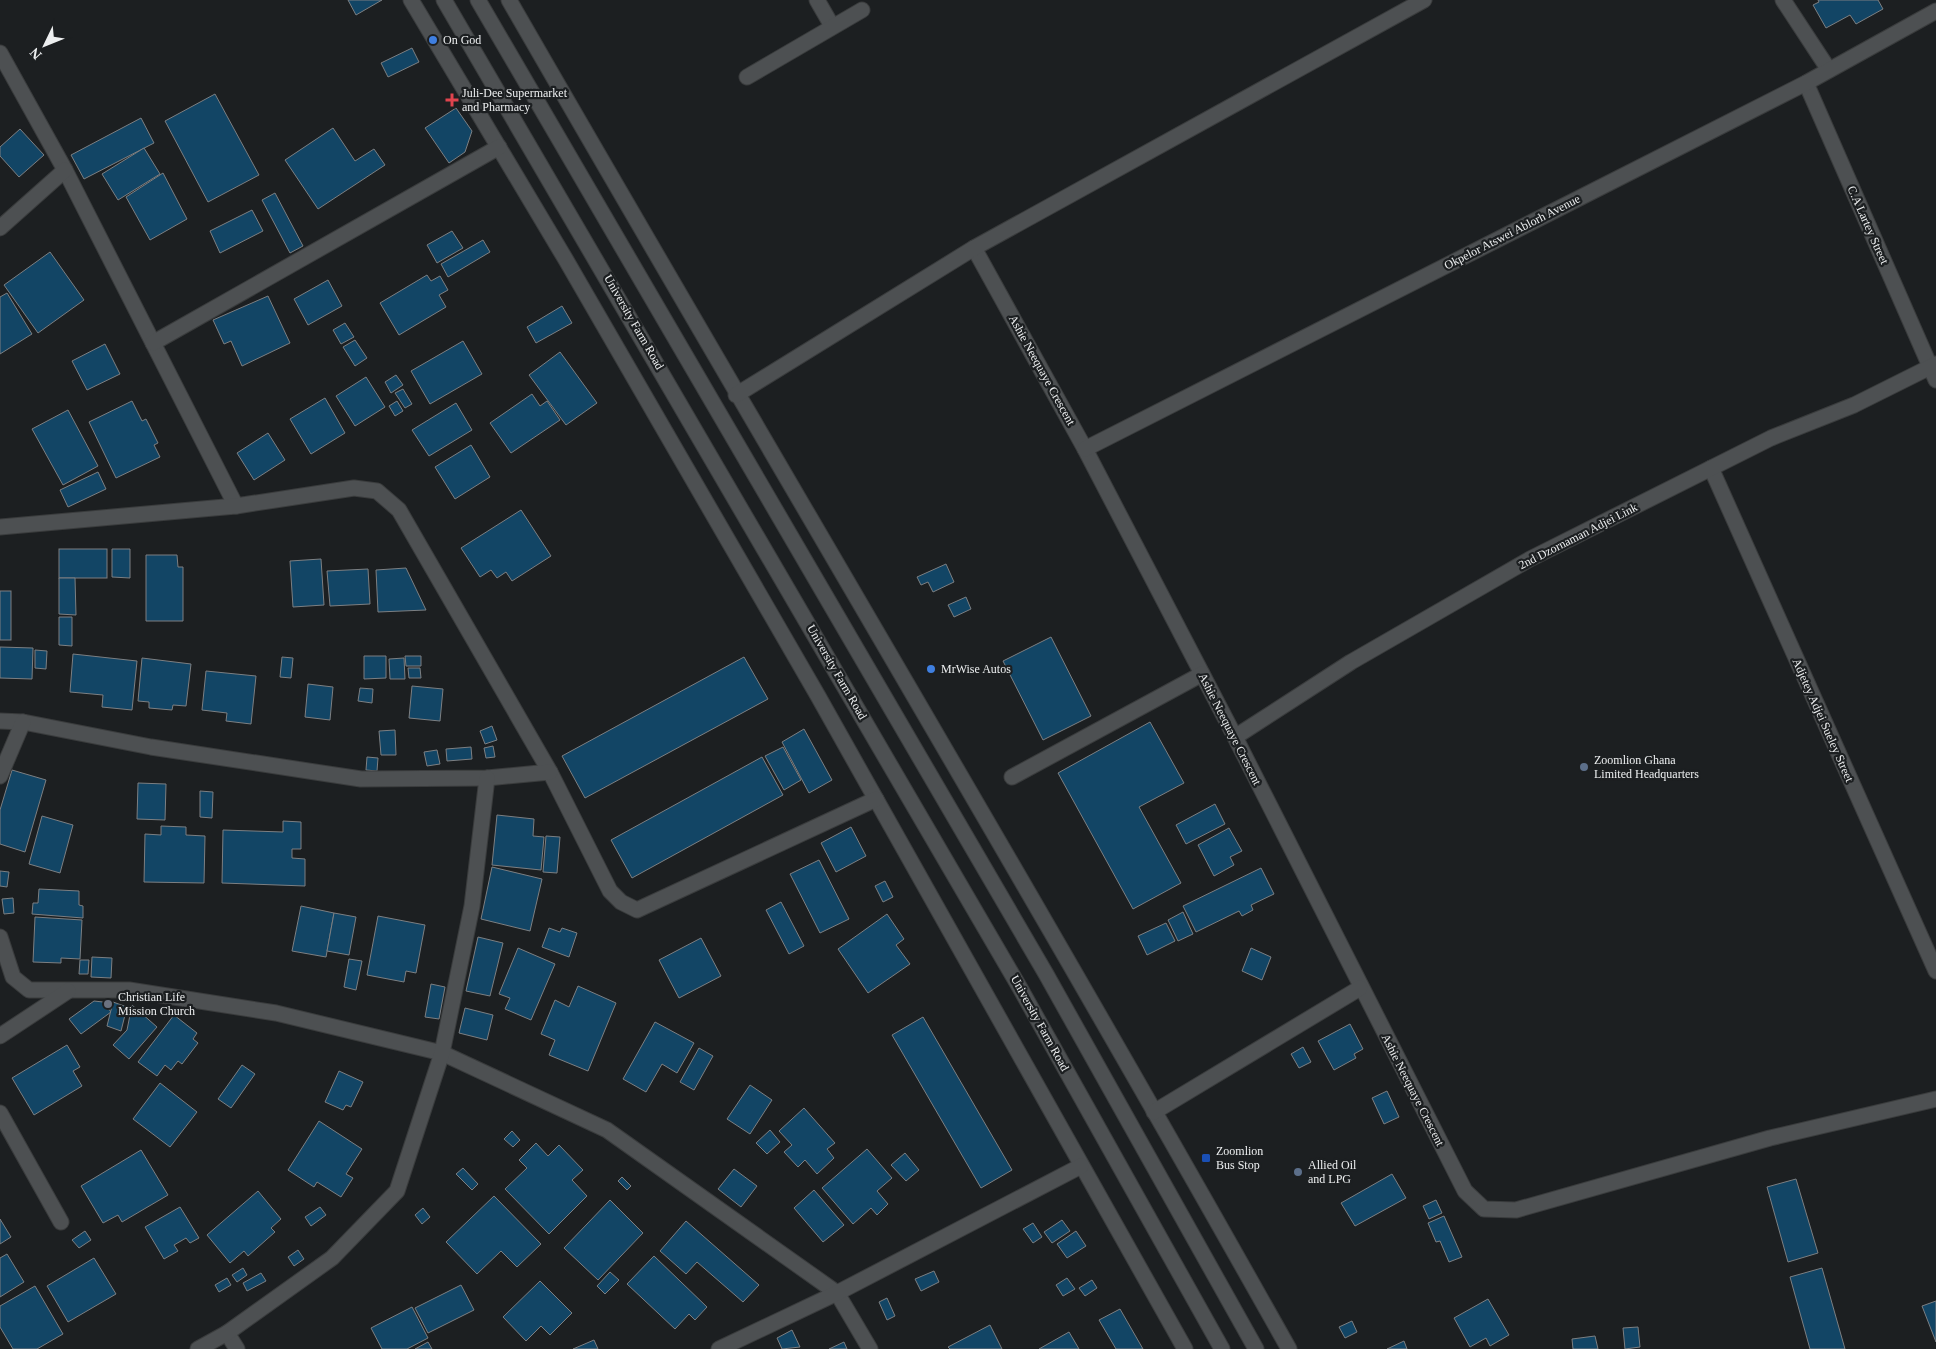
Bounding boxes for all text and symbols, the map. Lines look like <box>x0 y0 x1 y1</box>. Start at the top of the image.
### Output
north arrow <box>20 20 70 70</box>
place label: On God <box>443 33 481 47</box>
marker: On God <box>427 34 439 46</box>
text: N <box>27 45 45 62</box>
place label: Juli-Dee Supermarket and Pharmacy <box>462 86 568 114</box>
marker: Juli-Dee Supermarket and Pharmacy <box>446 94 458 106</box>
street label: C.A Lartey Street <box>1844 184 1892 267</box>
street label: Okpelor Atswei Ablorh Avenue <box>1442 192 1582 272</box>
street label: University Farm Road <box>601 272 667 372</box>
street label: Ashie Neequaye Crescent <box>1006 312 1078 428</box>
street label: 2nd Dzornaman Adjei Link <box>1516 500 1640 572</box>
street label: University Farm Road <box>804 622 870 722</box>
street label: Adjetey Adjei Sueley Street <box>1789 656 1857 784</box>
place label: MrWise Autos <box>941 662 1011 676</box>
marker: MrWise Autos <box>925 663 937 675</box>
street label: Ashie Neequaye Crescent <box>1196 671 1265 788</box>
place label: Zoomlion Ghana Limited Headquarters <box>1594 753 1699 781</box>
marker: Zoomlion Ghana Limited Headquarters <box>1578 761 1590 773</box>
street label: University Farm Road <box>1008 973 1072 1073</box>
place label: Christian Life Mission Church <box>118 990 195 1018</box>
marker: Christian Life Mission Church <box>102 998 114 1010</box>
street label: Ashie Neequaye Crescent <box>1379 1032 1448 1149</box>
place label: Zoomlion Bus Stop <box>1216 1144 1263 1172</box>
marker: Zoomlion Bus Stop <box>1200 1152 1212 1164</box>
place label: Allied Oil and LPG <box>1308 1158 1357 1186</box>
marker: Allied Oil and LPG <box>1292 1166 1304 1178</box>

